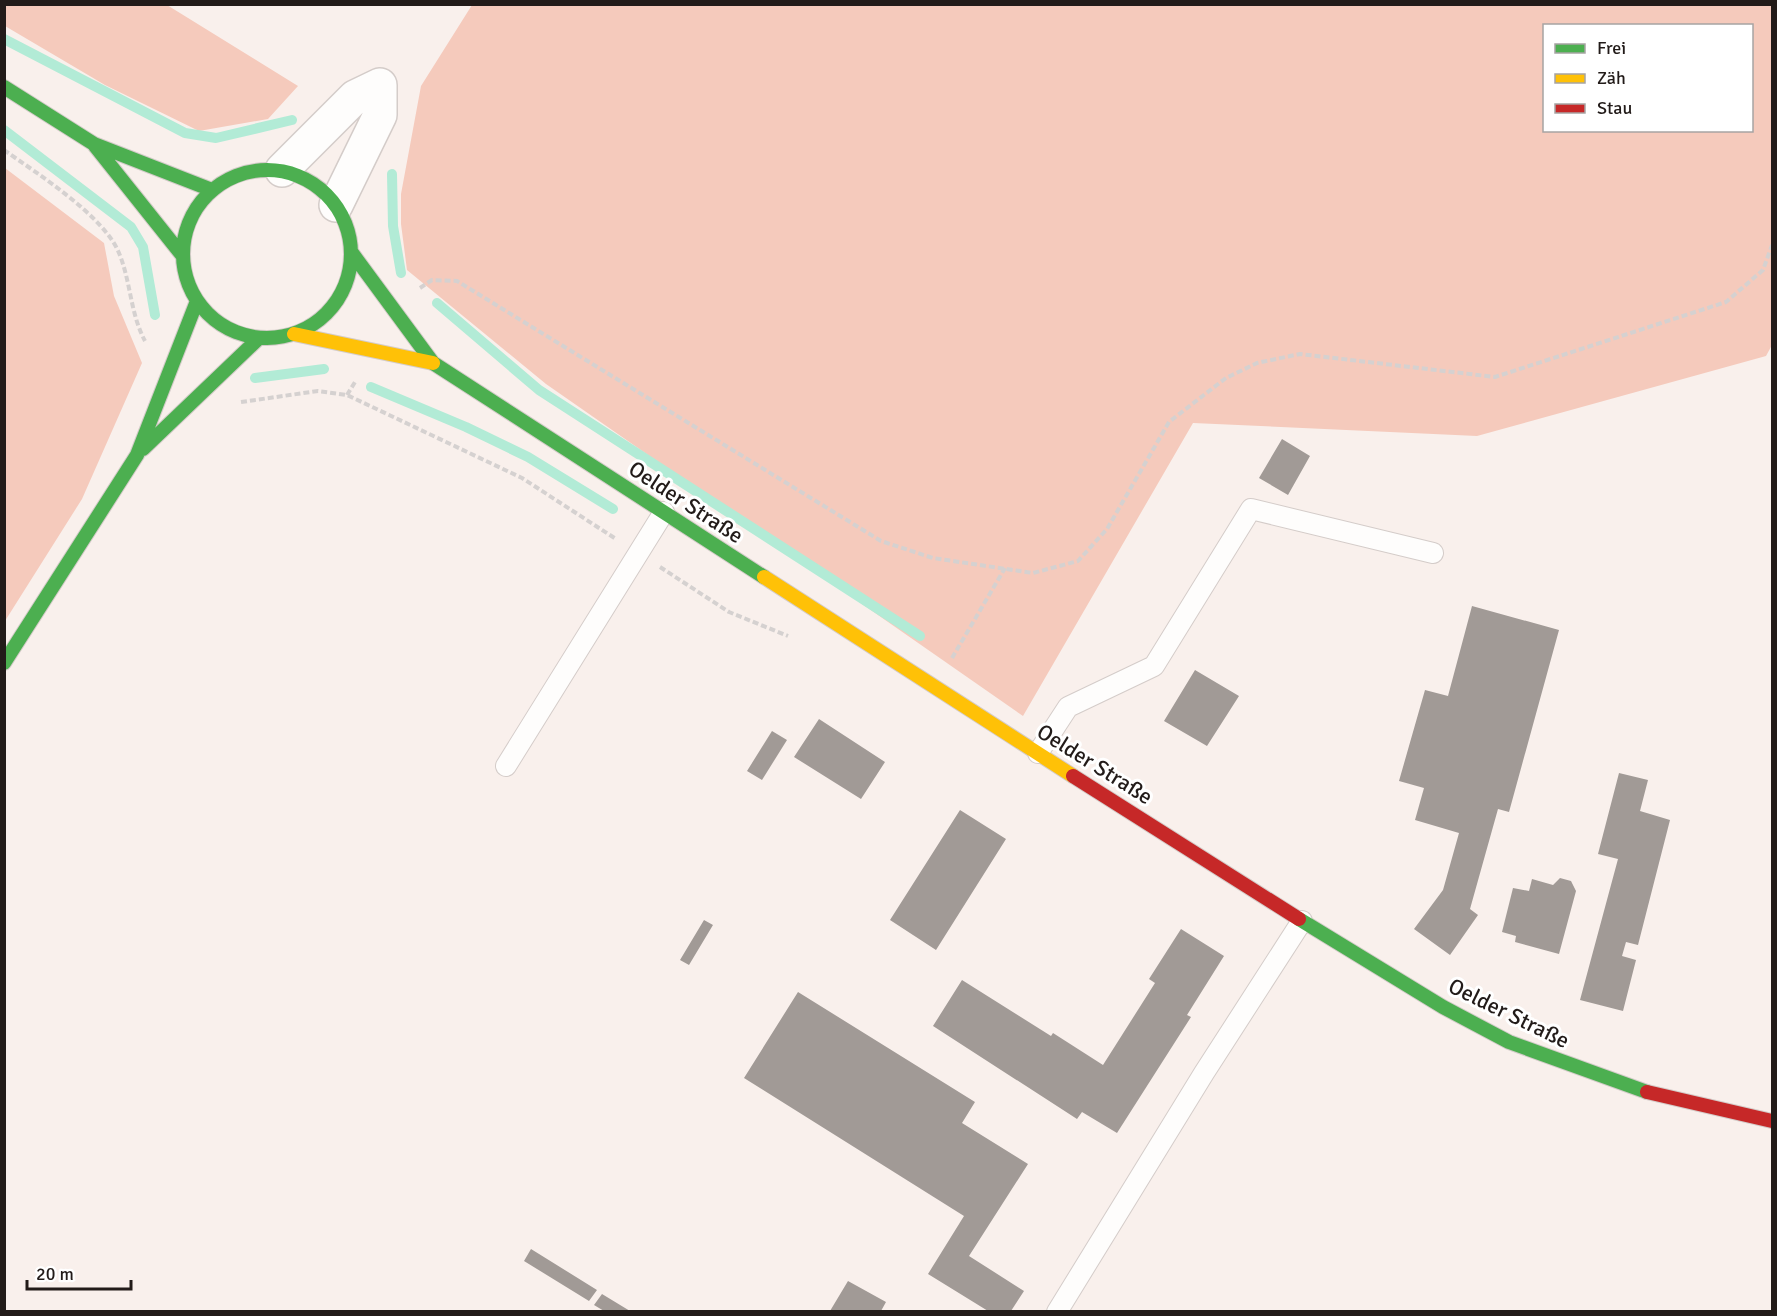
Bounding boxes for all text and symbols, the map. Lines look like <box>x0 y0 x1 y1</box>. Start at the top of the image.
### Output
legend <box>1543 24 1753 132</box>
text: Frei <box>1597 37 1626 59</box>
text: Zäh <box>1597 67 1626 89</box>
text: Stau <box>1597 97 1632 119</box>
street label: Oelder Straße <box>624 455 748 549</box>
street label: Oelder Straße <box>1032 718 1158 810</box>
street label: Oelder Straße <box>1444 972 1574 1054</box>
scale bar <box>27 1253 130 1291</box>
text: 20 m <box>36 1263 74 1285</box>

